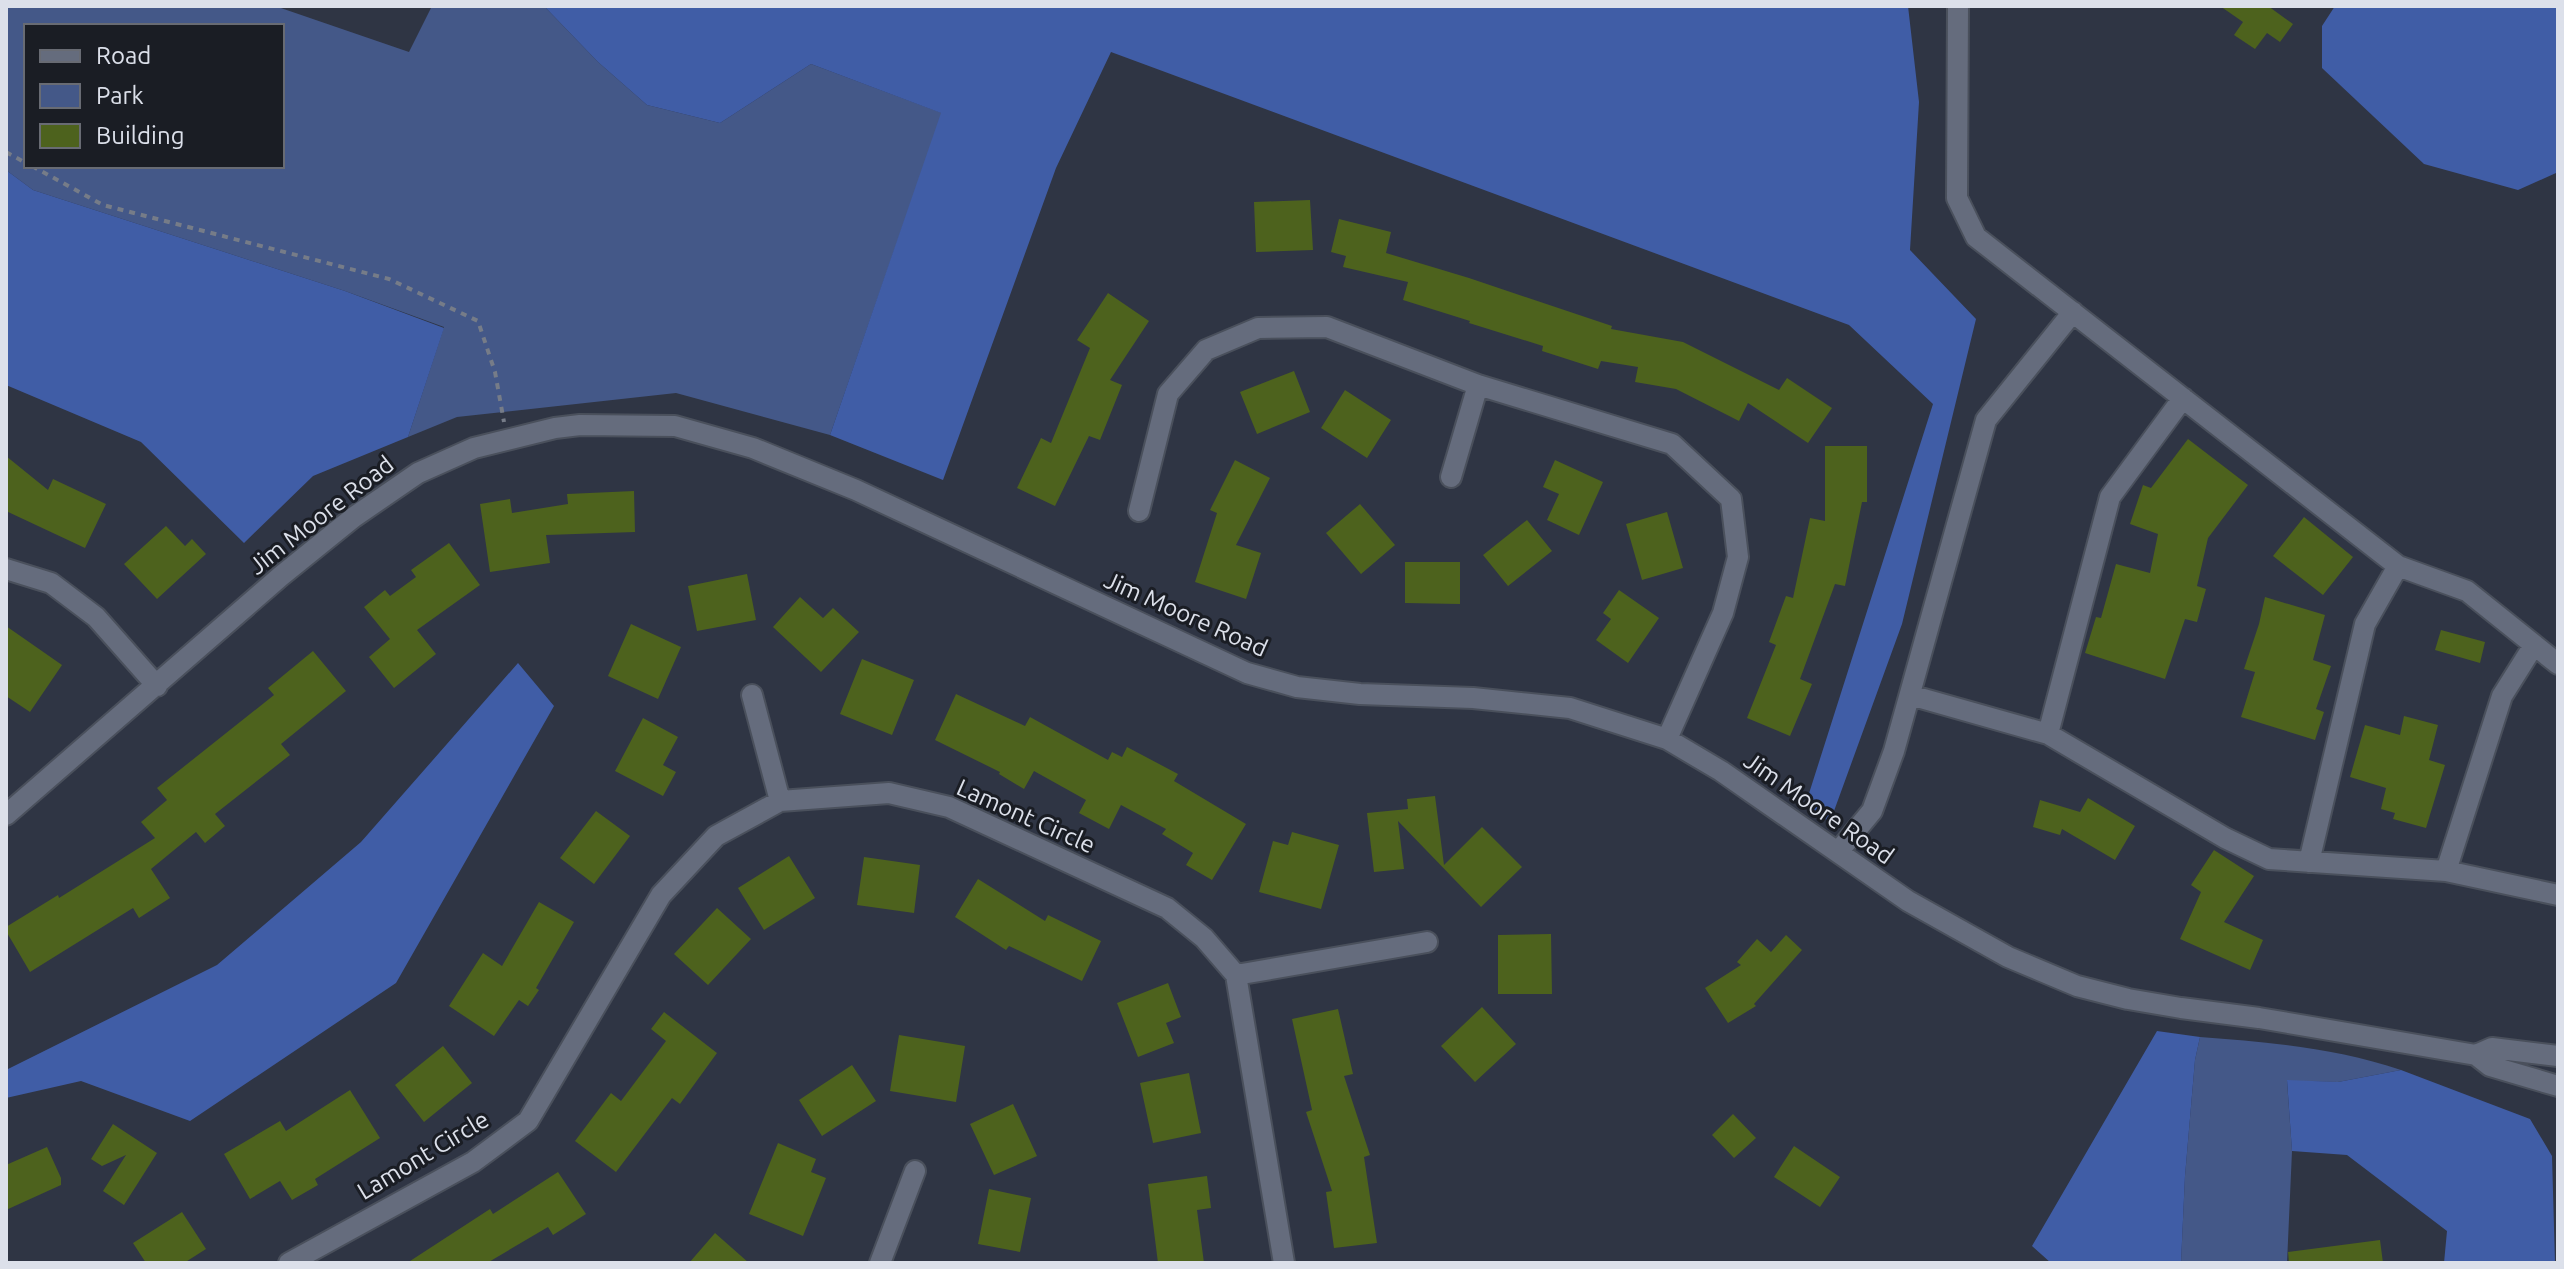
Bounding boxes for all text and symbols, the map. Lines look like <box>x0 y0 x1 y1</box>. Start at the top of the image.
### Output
legend <box>24 24 284 168</box>
text: Road <box>96 42 151 69</box>
text: Park <box>96 82 144 109</box>
text: Building <box>96 122 184 149</box>
street label: Jim Moore Road <box>243 450 399 580</box>
street label: Jim Moore Road <box>1100 566 1272 662</box>
street label: Jim Moore Road <box>1739 746 1899 870</box>
street label: Lamont Circle <box>953 774 1099 858</box>
street label: Lamont Circle <box>352 1105 494 1205</box>

